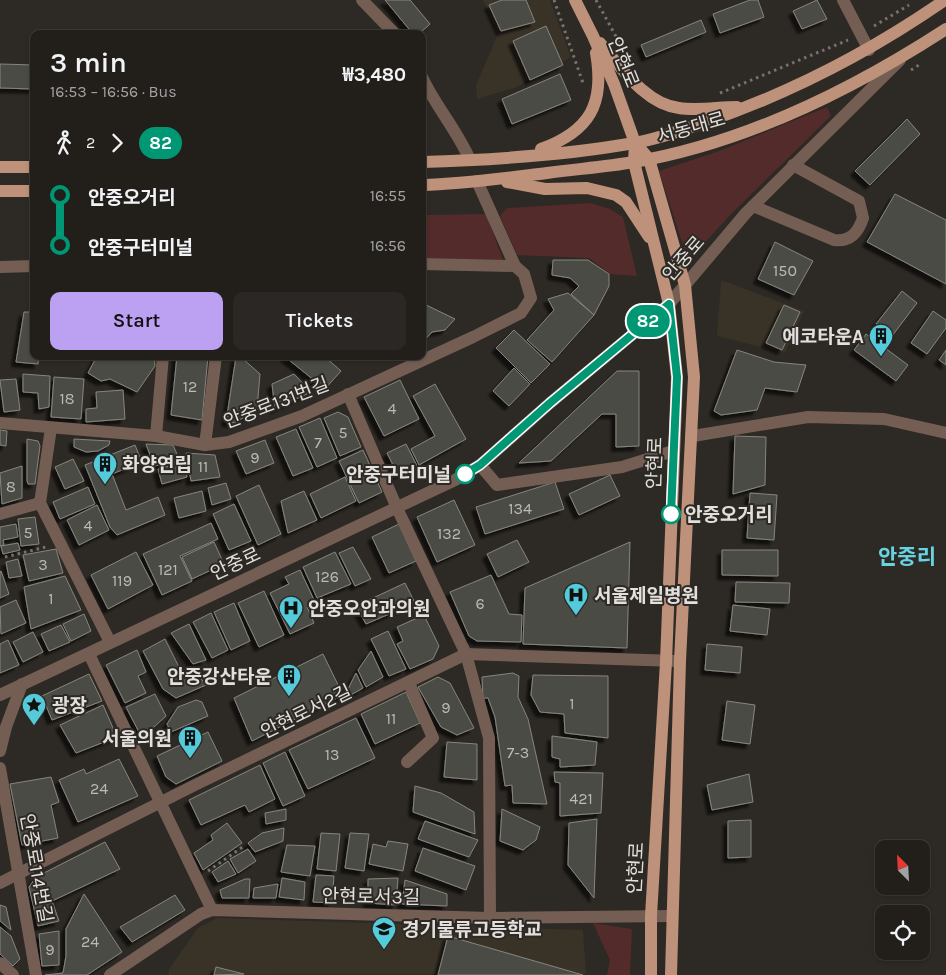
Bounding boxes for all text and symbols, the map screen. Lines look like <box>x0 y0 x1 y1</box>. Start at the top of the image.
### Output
street label: 안현로 <box>603 34 643 91</box>
text: 3 min <box>50 46 127 79</box>
text: ₩3,480 <box>343 64 406 86</box>
text: 16:53 – 16:56 · Bus <box>50 82 177 101</box>
street label: 서동대로 <box>655 108 728 148</box>
icon: walk <box>50 129 78 157</box>
icon: forward <box>103 129 131 157</box>
text: 82 <box>149 132 172 154</box>
text: 2 <box>86 133 95 152</box>
text: 16:55 <box>370 186 406 205</box>
text: 안중오거리 <box>88 187 175 209</box>
street label: 안중로 <box>658 232 709 286</box>
text: 16:56 <box>370 236 406 255</box>
text: 안중구터미널 <box>88 237 193 259</box>
house number: 150 <box>773 261 797 280</box>
button: Start <box>50 292 223 350</box>
button: Tickets <box>233 292 406 350</box>
line badge: 82 <box>626 305 670 337</box>
text: 82 <box>637 310 659 332</box>
building icon: 에코타운A <box>868 323 894 357</box>
place label: 에코타운A <box>782 326 864 348</box>
street label: 안중로131번길 <box>221 373 332 433</box>
house number: 12 <box>183 377 197 396</box>
house number: 18 <box>59 389 75 408</box>
house number: 4 <box>388 399 397 418</box>
house number: 5 <box>338 423 348 442</box>
house number: 7 <box>314 433 322 452</box>
street label: 안현로 <box>643 436 667 490</box>
house number: 9 <box>250 448 260 467</box>
building icon: 화양연립 <box>92 451 118 485</box>
place label: 화양연립 <box>122 454 192 476</box>
house number: 11 <box>198 457 208 476</box>
place label: 안중구터미널 <box>346 464 451 486</box>
marker: 안중구터미널 <box>455 464 475 484</box>
house number: 8 <box>6 477 16 496</box>
house number: 134 <box>508 499 532 518</box>
marker: 안중오거리 <box>661 504 681 524</box>
place label: 안중오거리 <box>685 504 772 526</box>
house number: 4 <box>84 516 93 535</box>
house number: 5 <box>23 523 33 542</box>
house number: 132 <box>437 524 461 543</box>
street label: 안중로 <box>207 543 264 585</box>
district label: 안중리 <box>878 545 936 569</box>
house number: 3 <box>38 555 48 574</box>
house number: 121 <box>158 560 178 579</box>
house number: 126 <box>315 567 339 586</box>
house number: 119 <box>112 571 132 590</box>
hospital icon: 서울제일병원 <box>563 582 589 616</box>
place label: 서울제일병원 <box>594 585 699 607</box>
house number: 1 <box>48 589 54 608</box>
house number: 6 <box>475 594 485 613</box>
hospital icon: 안중오안과의원 <box>278 595 304 629</box>
place label: 안중오안과의원 <box>308 598 430 620</box>
building icon: 안중강산타운 <box>276 663 302 697</box>
place label: 안중강산타운 <box>167 666 272 688</box>
street label: 안현로서2길 <box>257 680 355 743</box>
place icon: 광장 <box>21 692 47 726</box>
house number: 1 <box>569 694 575 713</box>
place label: 광장 <box>52 695 87 717</box>
house number: 9 <box>441 698 451 717</box>
house number: 11 <box>386 709 396 728</box>
building icon: 서울의원 <box>177 725 203 759</box>
place label: 서울의원 <box>102 728 172 750</box>
house number: 7-3 <box>507 743 529 762</box>
house number: 13 <box>325 745 339 764</box>
house number: 24 <box>90 779 108 798</box>
house number: 421 <box>569 789 593 808</box>
street label: 안중로114번길 <box>16 812 56 925</box>
north arrow <box>875 840 930 895</box>
map controls <box>875 840 930 960</box>
street label: 안현로 <box>624 841 648 895</box>
street label: 안현로서3길 <box>321 885 420 909</box>
button: locate <box>875 905 930 960</box>
school or university icon: 경기물류고등학교 <box>371 916 397 950</box>
place label: 경기물류고등학교 <box>402 919 542 941</box>
house number: 24 <box>81 932 99 951</box>
house number: 9 <box>45 940 55 959</box>

